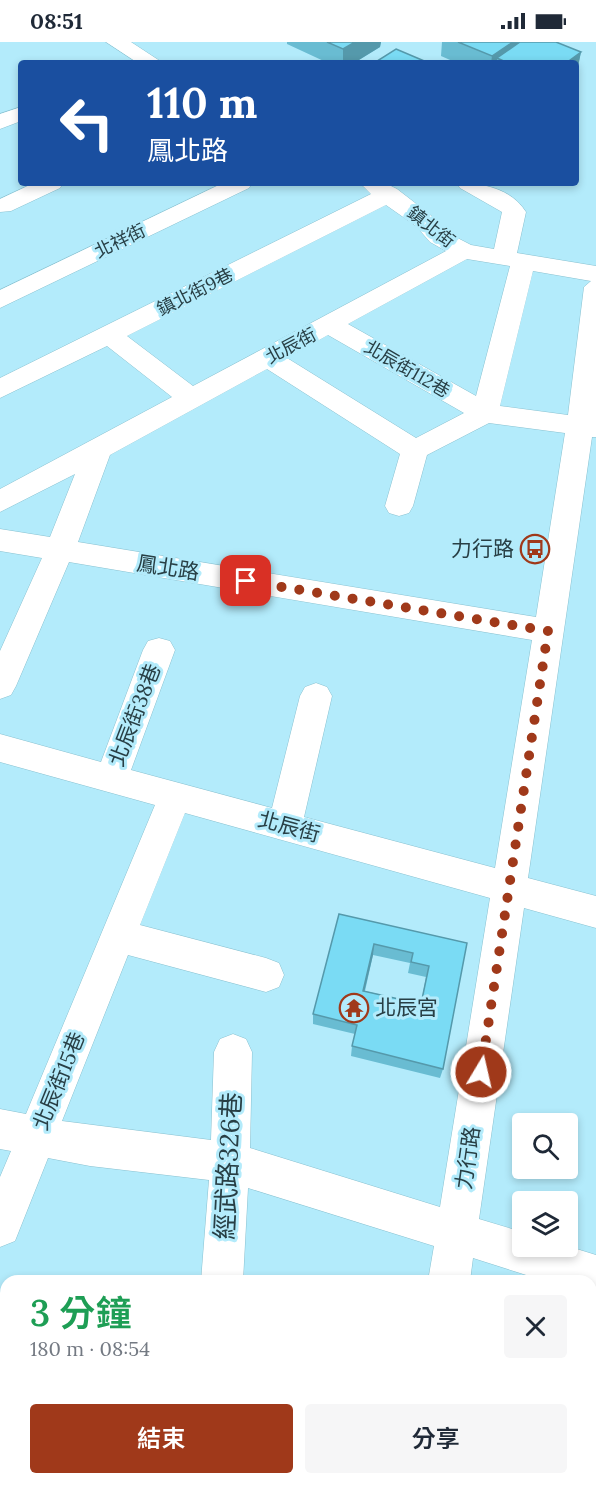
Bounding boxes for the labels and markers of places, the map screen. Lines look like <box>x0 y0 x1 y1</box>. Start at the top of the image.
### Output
bus stop icon: 力行路 <box>519 533 551 565</box>
place label: 力行路 <box>451 535 514 562</box>
pin <box>220 555 271 606</box>
temple icon: 北辰宮 <box>338 992 370 1024</box>
place label: 北辰宮 <box>375 994 438 1021</box>

